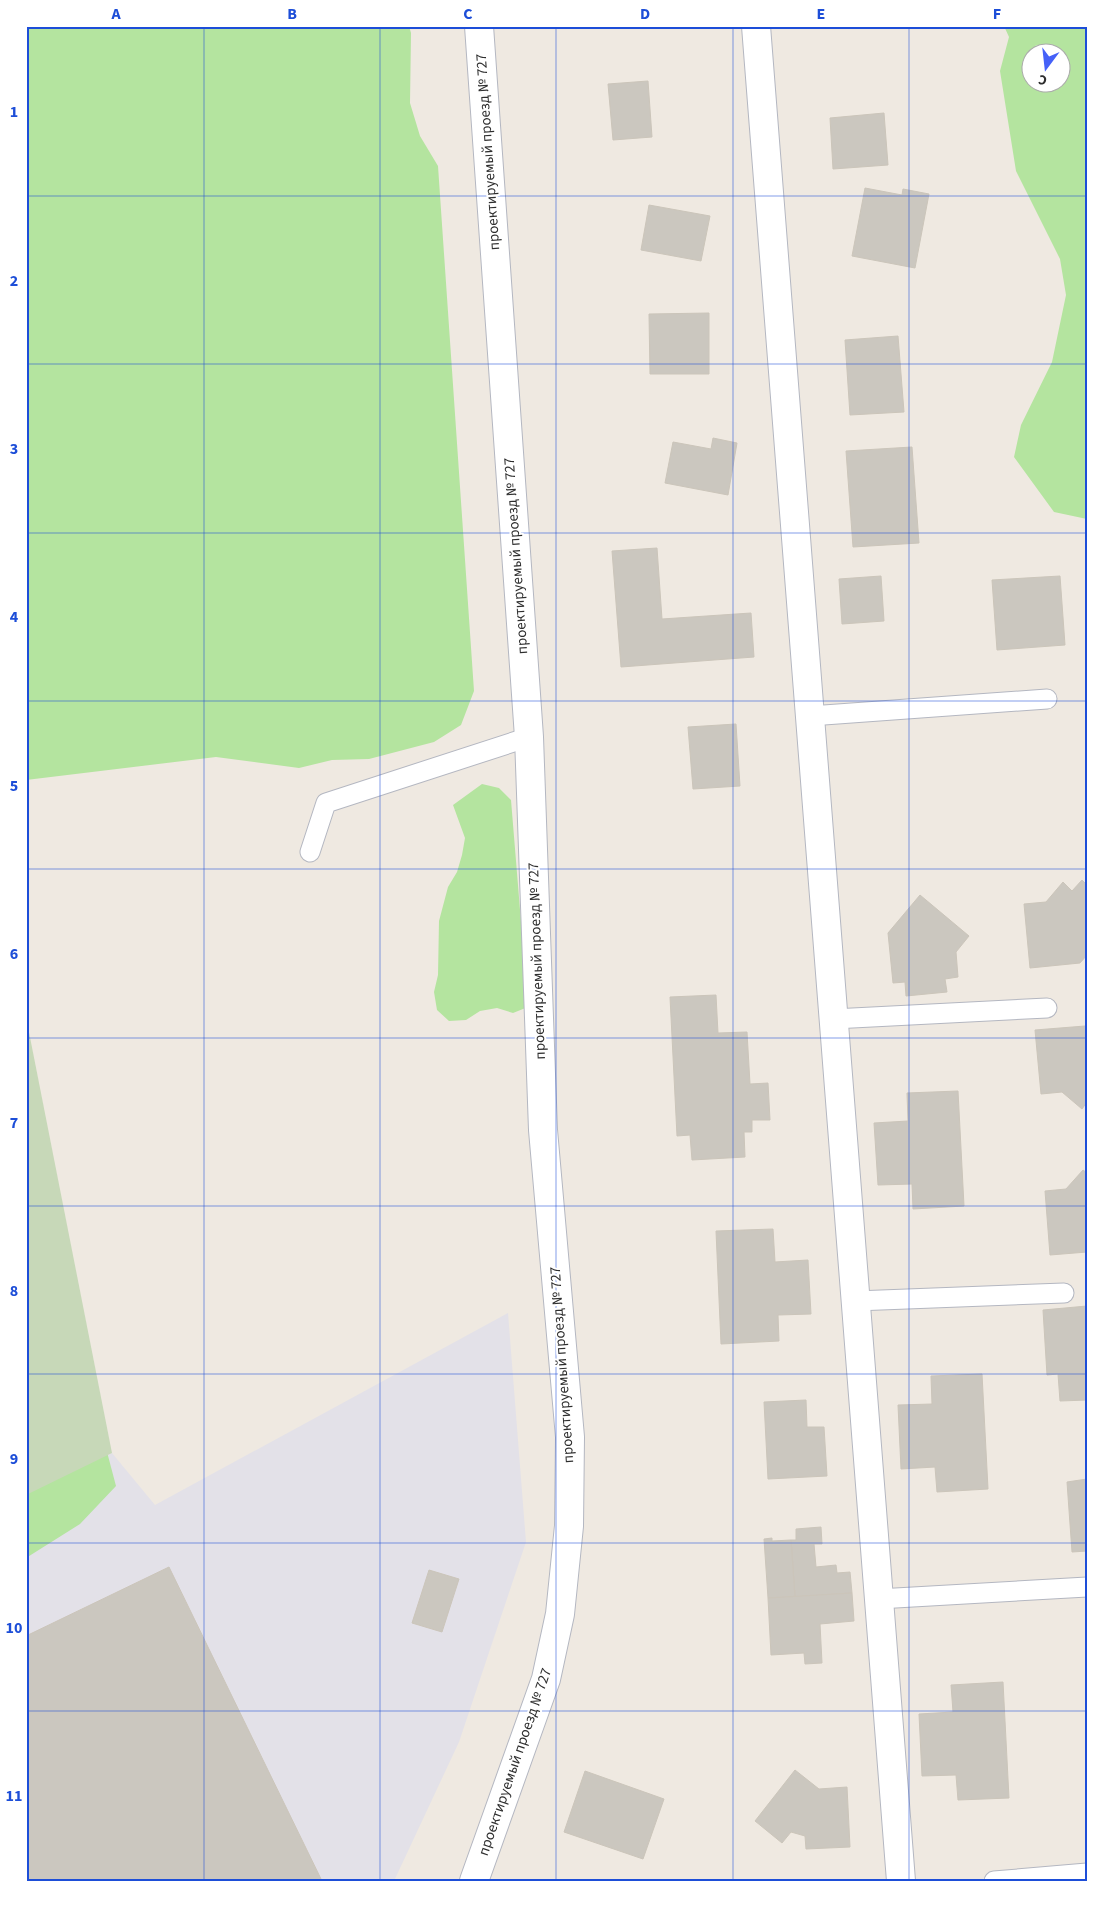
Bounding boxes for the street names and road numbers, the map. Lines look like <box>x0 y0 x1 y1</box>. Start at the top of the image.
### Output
street label: проектируемый проезд № 727 <box>471 53 505 251</box>
street label: проектируемый проезд № 727 <box>499 457 533 655</box>
street label: проектируемый проезд № 727 <box>523 862 551 1060</box>
street label: проектируемый проезд № 727 <box>545 1266 579 1464</box>
street label: проектируемый проезд № 727 <box>473 1665 557 1859</box>

